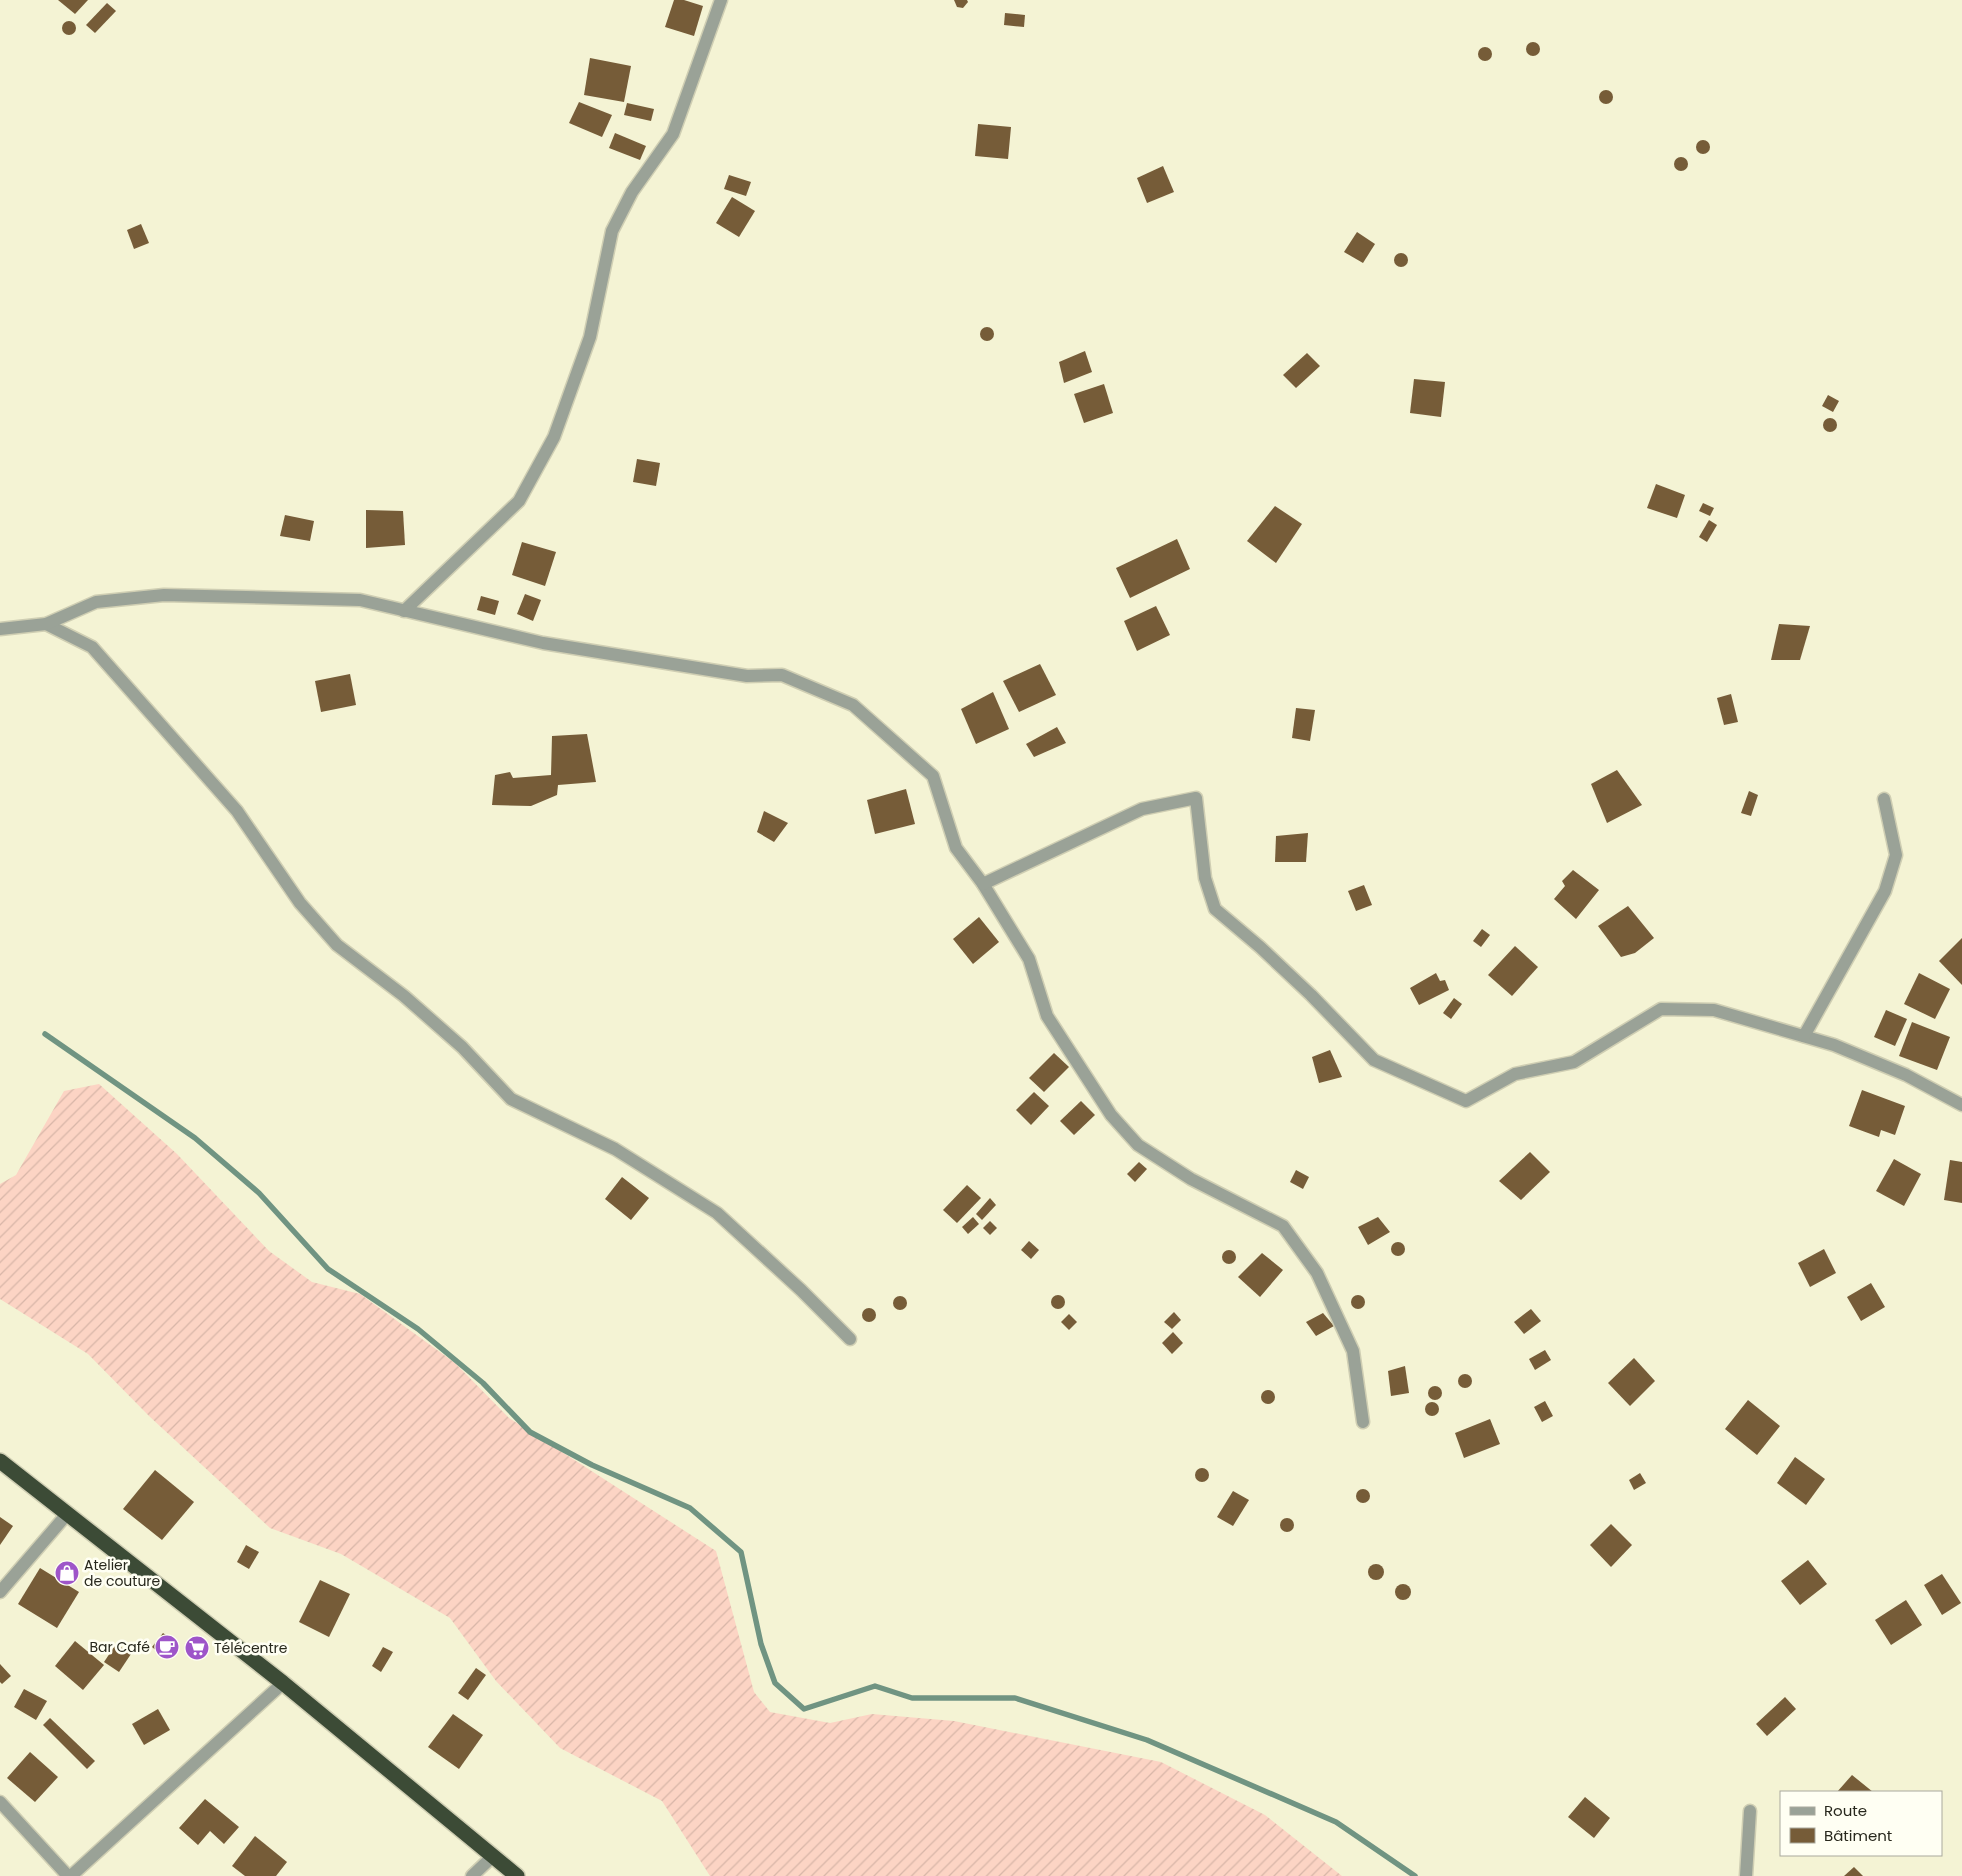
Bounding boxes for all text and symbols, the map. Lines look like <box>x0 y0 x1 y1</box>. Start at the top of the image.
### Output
place label: Atelier de couture <box>84 1555 161 1591</box>
shop icon: Atelier de couture <box>54 1560 80 1586</box>
cafe icon: Bar Café <box>154 1634 180 1660</box>
supermarket icon: Télécentre <box>184 1635 210 1661</box>
place label: Bar Café <box>89 1637 150 1657</box>
place label: Télécentre <box>214 1638 288 1658</box>
legend <box>1780 1791 1942 1856</box>
text: Route <box>1824 1800 1867 1821</box>
text: Bâtiment <box>1824 1825 1892 1846</box>

